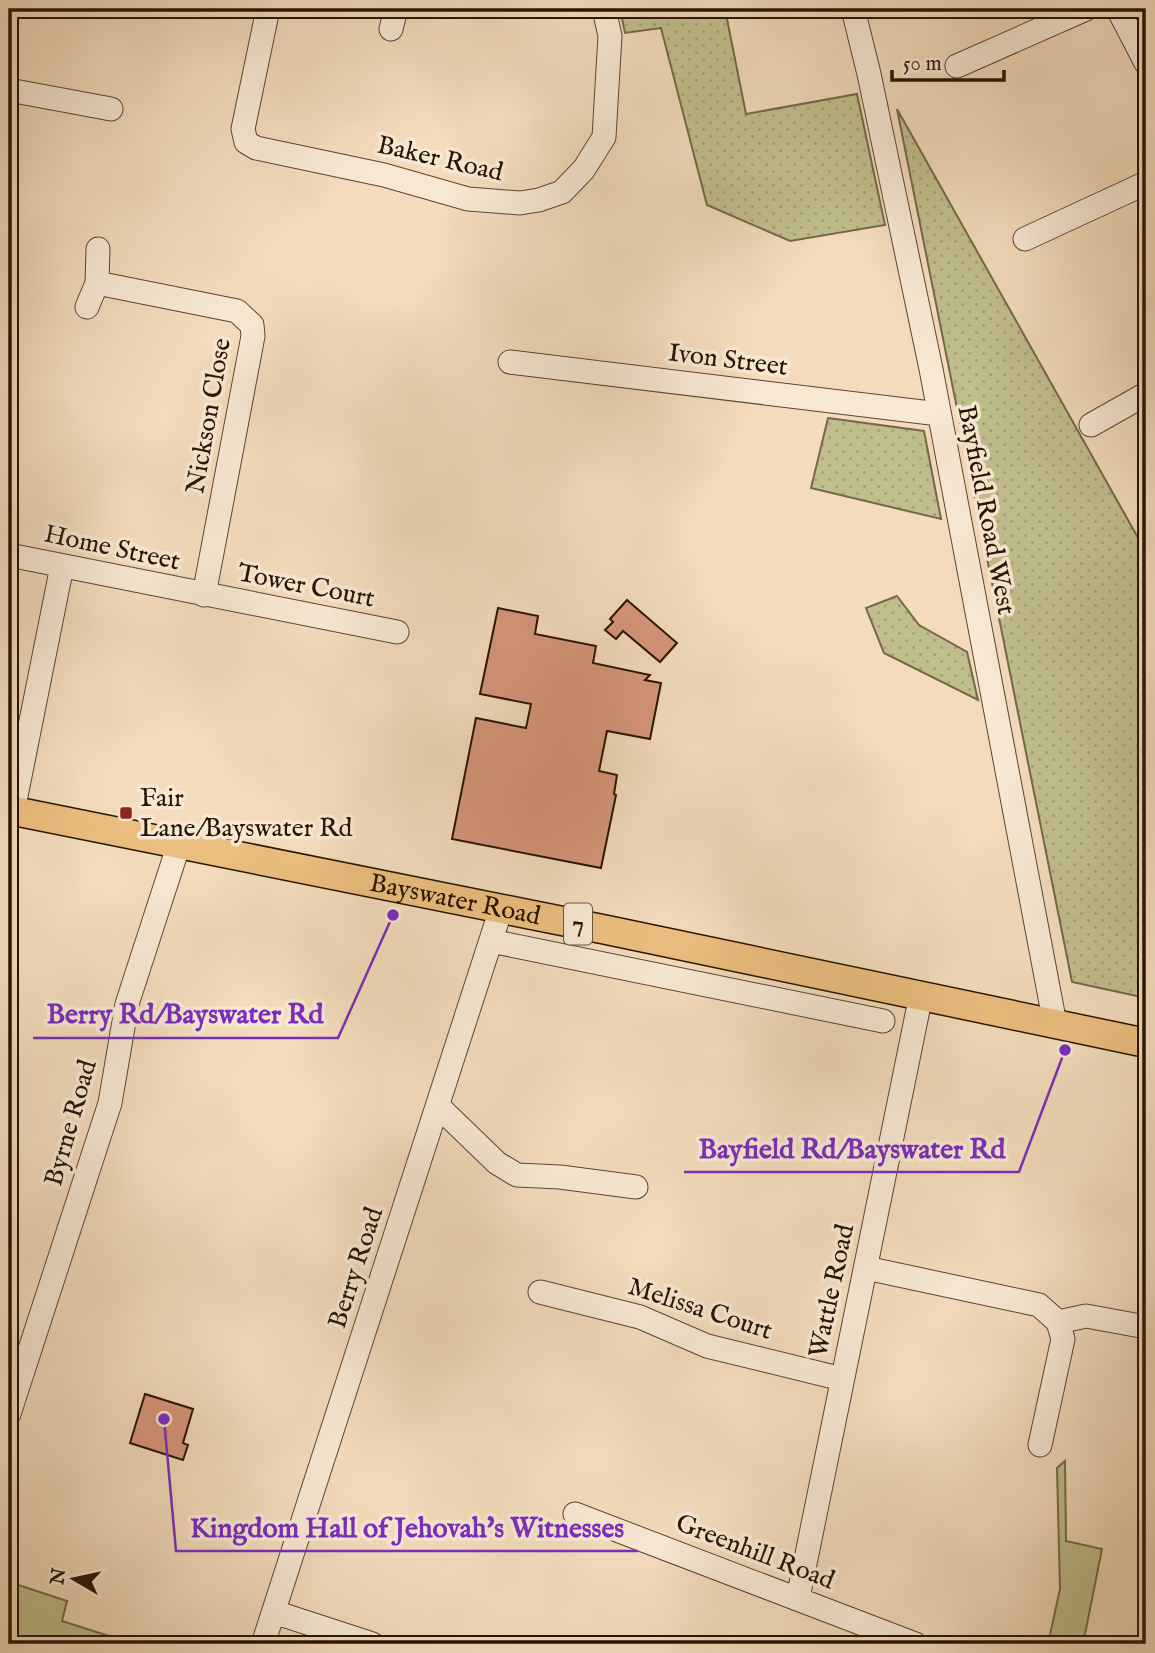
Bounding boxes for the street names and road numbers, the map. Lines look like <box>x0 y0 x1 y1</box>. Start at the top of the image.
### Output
street label: Baker Road <box>374 129 506 190</box>
street label: Nickson Close <box>179 336 239 496</box>
street label: Ivon Street <box>666 336 790 384</box>
street label: Bayfield Road West <box>950 403 1022 618</box>
street label: Home Street <box>41 518 183 579</box>
street label: Tower Court <box>235 557 377 615</box>
street label: Bayswater Road <box>367 866 543 933</box>
road number: 7 <box>564 904 592 944</box>
street label: Byrne Road <box>37 1056 105 1190</box>
street label: Berry Road <box>321 1203 391 1333</box>
street label: Wattle Road <box>802 1221 862 1361</box>
street label: Melissa Court <box>624 1270 776 1348</box>
street label: Greenhill Road <box>671 1507 839 1597</box>

